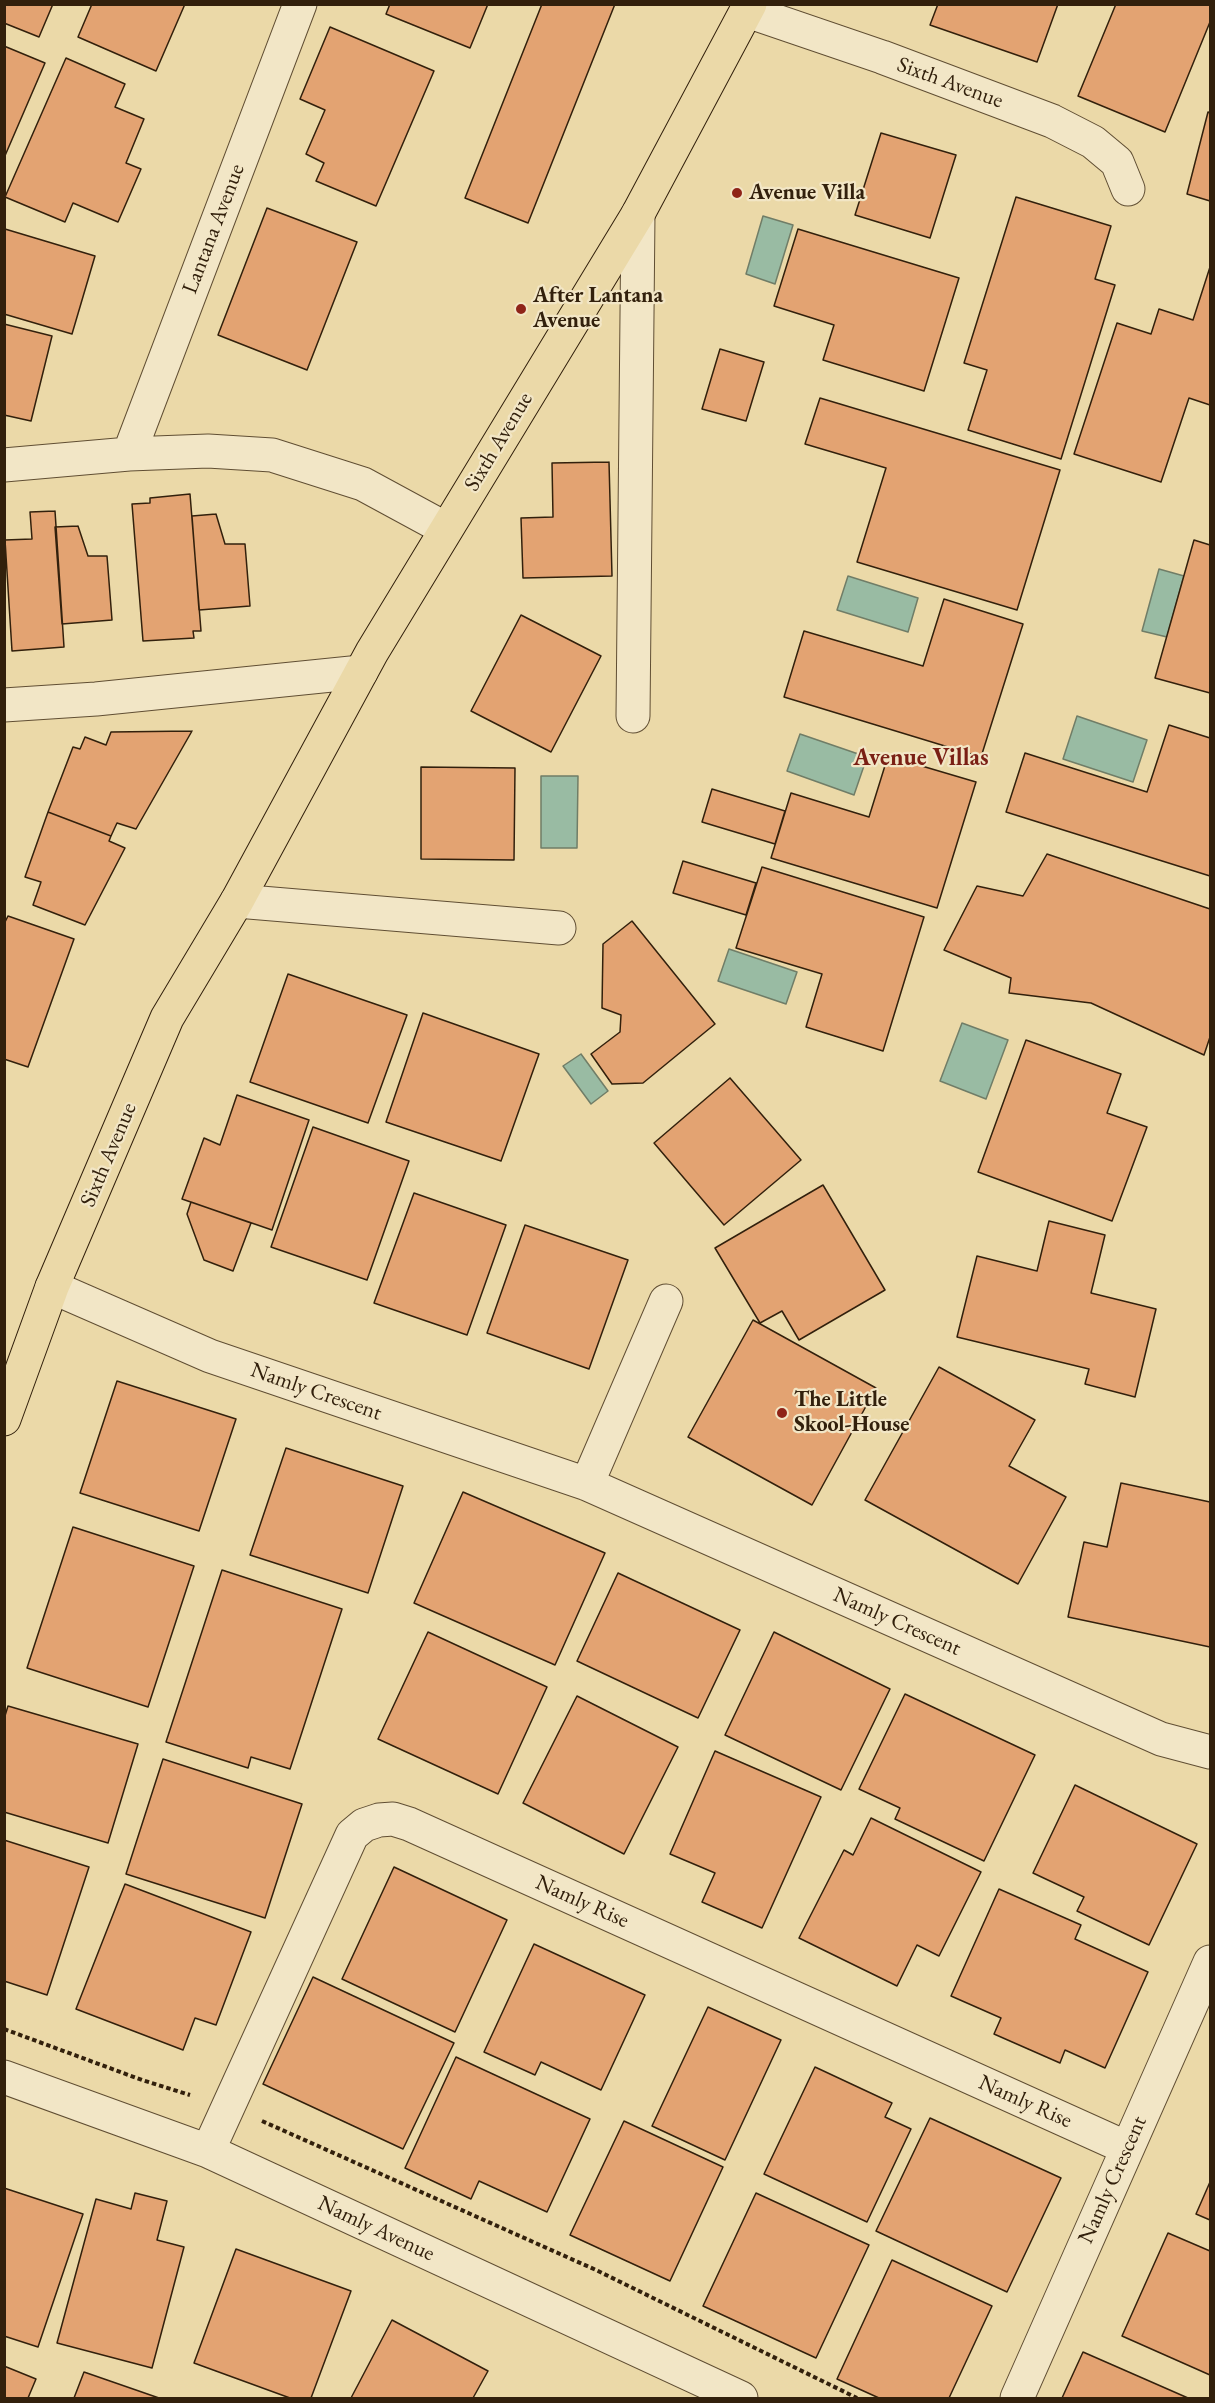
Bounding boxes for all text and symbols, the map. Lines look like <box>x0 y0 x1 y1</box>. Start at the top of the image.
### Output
street label: Sixth Avenue <box>893 52 1007 114</box>
street label: Lantana Avenue <box>177 160 251 298</box>
place label: Avenue Villa <box>749 180 865 206</box>
marker: Avenue Villa <box>730 186 744 200</box>
place label: After Lantana Avenue <box>533 283 663 334</box>
marker: After Lantana Avenue <box>514 302 528 316</box>
street label: Sixth Avenue <box>459 388 539 496</box>
district label: Avenue Villas <box>853 744 989 772</box>
street label: Sixth Avenue <box>75 1099 143 1211</box>
street label: Namly Crescent <box>247 1357 385 1427</box>
place label: The Little Skool-House <box>794 1387 909 1438</box>
marker: The Little Skool-House <box>775 1406 789 1420</box>
street label: Namly Crescent <box>829 1582 965 1662</box>
street label: Namly Rise <box>531 1870 633 1934</box>
street label: Namly Rise <box>974 2070 1076 2134</box>
street label: Namly Crescent <box>1073 2112 1153 2248</box>
street label: Namly Avenue <box>313 2190 439 2268</box>

